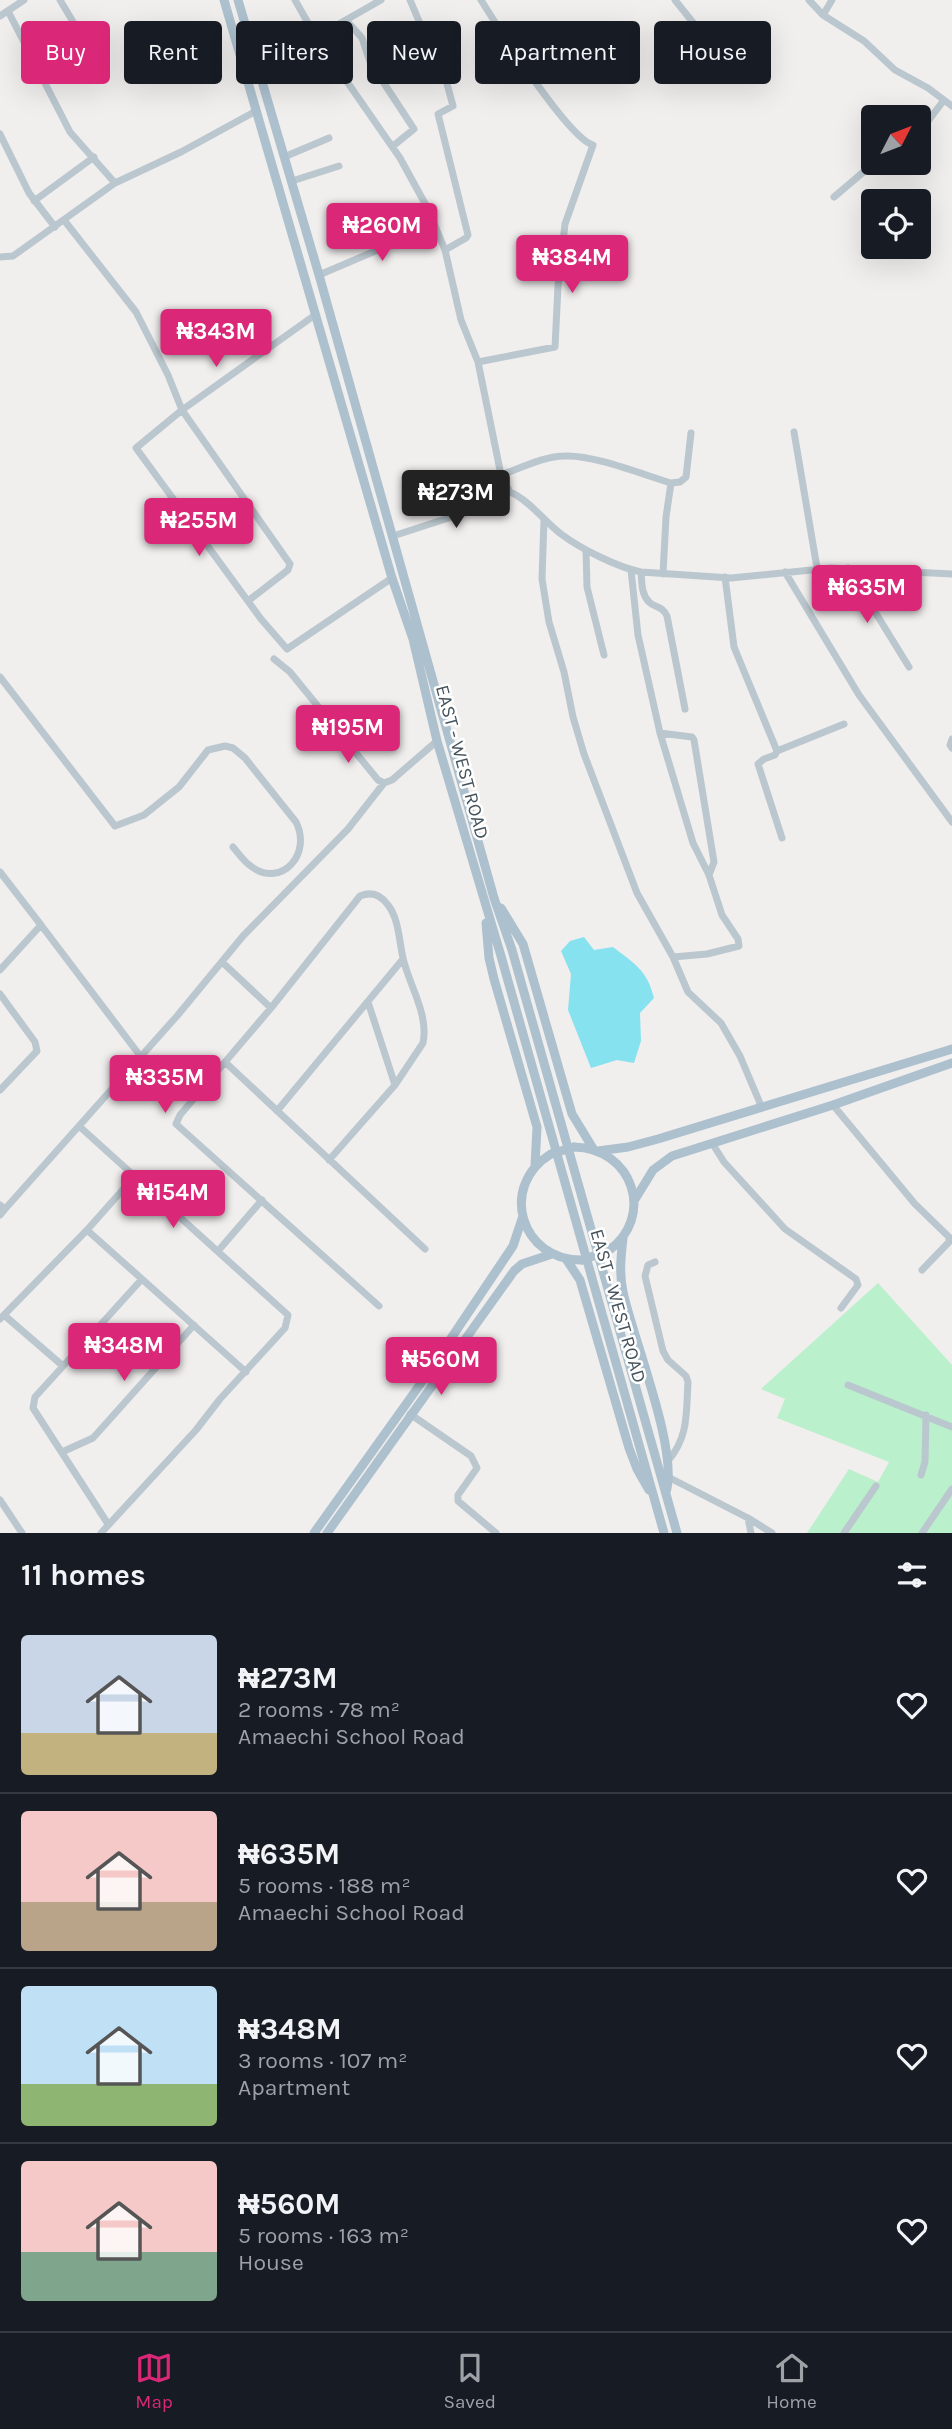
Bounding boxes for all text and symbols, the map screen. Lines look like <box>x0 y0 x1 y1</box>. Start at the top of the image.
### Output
chip: Buy <box>21 21 110 84</box>
chip: Rent <box>124 21 222 84</box>
chip: Filters <box>236 21 353 84</box>
chip: New <box>367 21 461 84</box>
chip: Apartment <box>475 21 640 84</box>
chip: House <box>654 21 771 84</box>
north arrow <box>861 105 931 175</box>
map controls <box>861 105 931 259</box>
button: locate <box>861 189 931 259</box>
pin: ₦260M <box>333 204 431 263</box>
text: ₦260M <box>342 212 422 239</box>
pin: ₦384M <box>523 236 621 295</box>
text: ₦384M <box>532 244 612 271</box>
pin: ₦343M <box>167 310 265 369</box>
text: ₦343M <box>176 318 256 345</box>
pin: ₦273M <box>407 470 505 530</box>
text: ₦273M <box>418 479 494 506</box>
pin: ₦255M <box>150 498 248 558</box>
text: ₦255M <box>160 507 238 534</box>
pin: ₦635M <box>818 566 916 625</box>
text: ₦635M <box>828 574 906 601</box>
street label: EAST - WEST ROAD <box>431 682 493 842</box>
pin: ₦195M <box>299 706 397 765</box>
text: ₦195M <box>312 714 384 741</box>
pin: ₦335M <box>116 1056 214 1115</box>
text: ₦335M <box>126 1064 204 1091</box>
pin: ₦154M <box>124 1170 222 1230</box>
text: ₦154M <box>137 1179 209 1206</box>
street label: EAST - WEST ROAD <box>586 1227 650 1385</box>
pin: ₦348M <box>75 1324 173 1383</box>
text: ₦348M <box>84 1332 164 1359</box>
pin: ₦560M <box>392 1338 490 1397</box>
text: ₦560M <box>402 1346 480 1373</box>
icon: filters <box>893 1556 931 1594</box>
text: 11 homes <box>21 1557 146 1593</box>
text: ₦273M <box>238 1660 338 1696</box>
icon: home <box>77 1663 161 1747</box>
icon: heart <box>893 1686 931 1724</box>
text: 2 rooms · 78 m² <box>238 1696 400 1723</box>
text: Amaechi School Road <box>238 1723 465 1750</box>
text: ₦635M <box>238 1836 340 1872</box>
icon: home <box>77 1839 161 1923</box>
icon: heart <box>893 1862 931 1900</box>
text: 5 rooms · 188 m² <box>238 1872 411 1899</box>
text: Amaechi School Road <box>238 1899 465 1926</box>
text: ₦348M <box>238 2011 342 2047</box>
icon: home <box>77 2014 161 2098</box>
icon: heart <box>893 2037 931 2075</box>
text: 3 rooms · 107 m² <box>238 2047 407 2074</box>
text: Apartment <box>238 2074 350 2101</box>
text: ₦560M <box>238 2186 341 2222</box>
icon: home <box>77 2189 161 2273</box>
icon: heart <box>893 2212 931 2250</box>
text: 5 rooms · 163 m² <box>238 2222 409 2249</box>
text: House <box>238 2249 304 2276</box>
tab: Map <box>135 2349 173 2413</box>
tab: Saved <box>443 2349 496 2413</box>
tab: Home <box>766 2349 817 2413</box>

